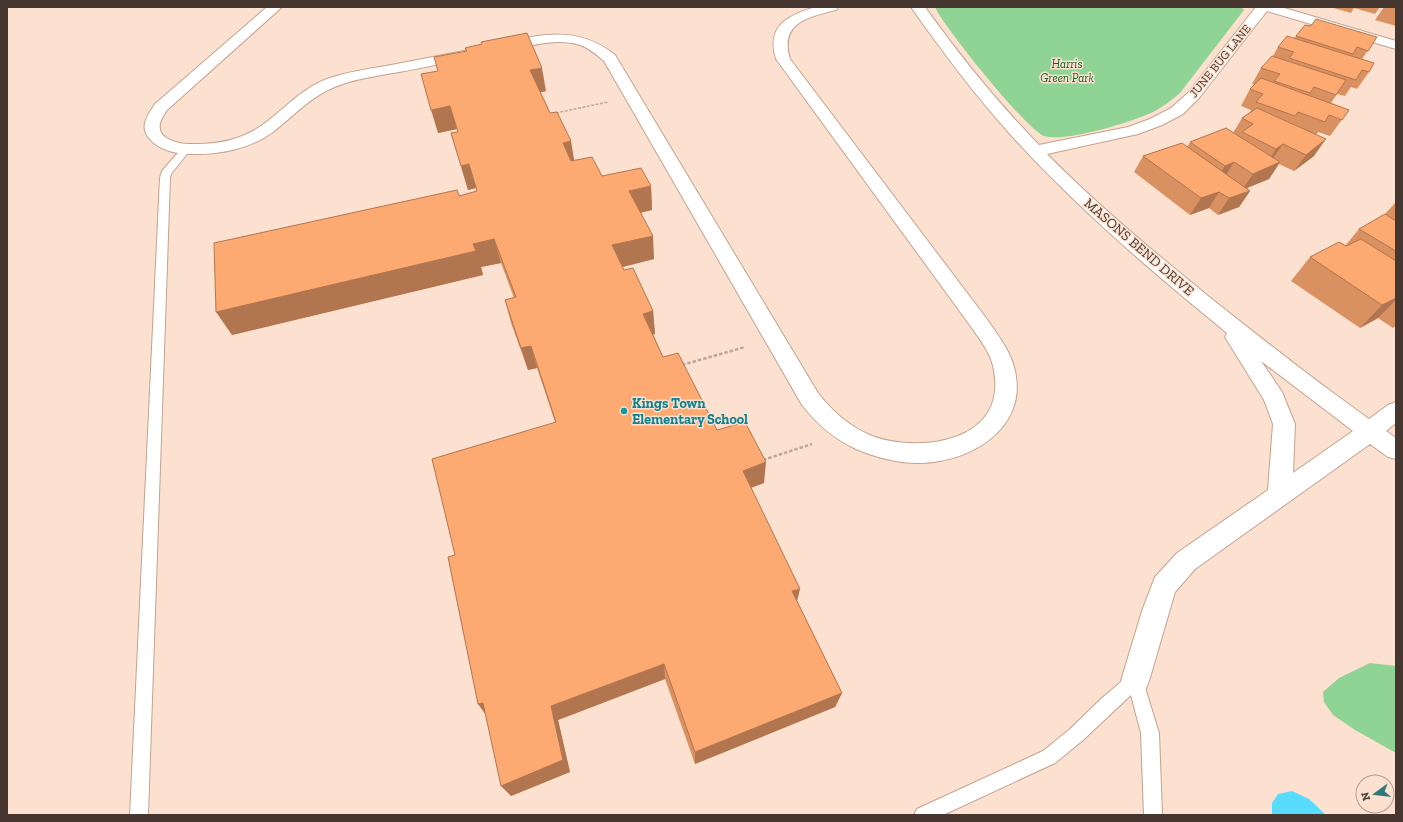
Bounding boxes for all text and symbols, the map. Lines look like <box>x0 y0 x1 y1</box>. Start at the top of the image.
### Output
street label: JUNE BUG LANE <box>1186 22 1254 100</box>
park label: Harris Green Park <box>1040 57 1094 85</box>
street label: MASONS BEND DRIVE <box>1081 195 1197 299</box>
place label: Kings Town Elementary School <box>632 395 748 428</box>
marker: Kings Town Elementary School <box>619 406 629 416</box>
north arrow <box>1355 774 1395 814</box>
text: N <box>1358 790 1373 802</box>

